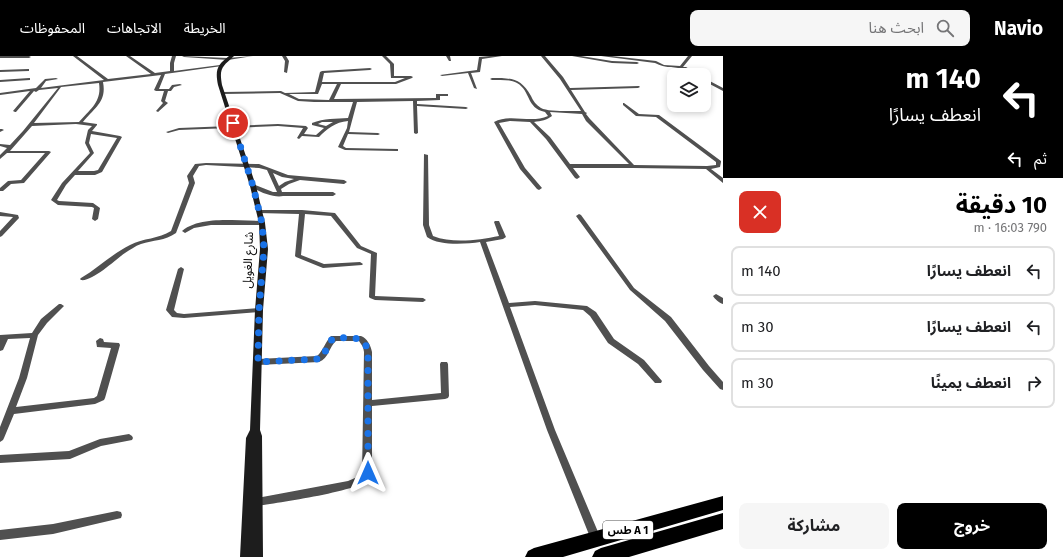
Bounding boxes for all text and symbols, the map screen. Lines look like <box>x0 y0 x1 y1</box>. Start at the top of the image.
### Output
search box <box>690 10 970 46</box>
icon: search <box>934 17 956 39</box>
text: Navio <box>994 17 1043 40</box>
text: ابحث هنا <box>868 19 924 37</box>
text: المحفوظات <box>20 20 85 37</box>
text: الاتجاهات <box>107 20 162 37</box>
text: الخريطة <box>184 20 226 37</box>
text: 140 m <box>905 62 981 95</box>
map controls <box>667 68 711 112</box>
button: layers <box>667 68 711 112</box>
icon: left <box>995 72 1047 124</box>
text: انعطف يسارًا <box>889 104 981 126</box>
pin <box>216 106 250 140</box>
icon: arrive <box>222 112 244 134</box>
icon: left <box>1004 148 1026 170</box>
text: ثم <box>1034 150 1047 168</box>
button: close <box>739 191 781 233</box>
text: 10 دقيقة <box>956 191 1047 219</box>
text: 790 m · 16:03 <box>973 220 1047 235</box>
street label: شارع الغويل <box>240 231 258 289</box>
icon: left <box>1023 260 1045 282</box>
text: 140 m <box>741 262 781 280</box>
text: انعطف يسارًا <box>927 262 1011 280</box>
icon: left <box>1023 316 1045 338</box>
text: 30 m <box>741 318 774 336</box>
text: انعطف يسارًا <box>927 318 1011 336</box>
icon: right <box>1023 372 1045 394</box>
text: 30 m <box>741 374 774 392</box>
text: انعطف يمينًا <box>931 374 1011 392</box>
position arrow <box>347 452 389 494</box>
button: مشاركة <box>739 503 889 549</box>
button: خروج <box>897 503 1047 549</box>
road number: طس A 1 <box>603 521 653 539</box>

